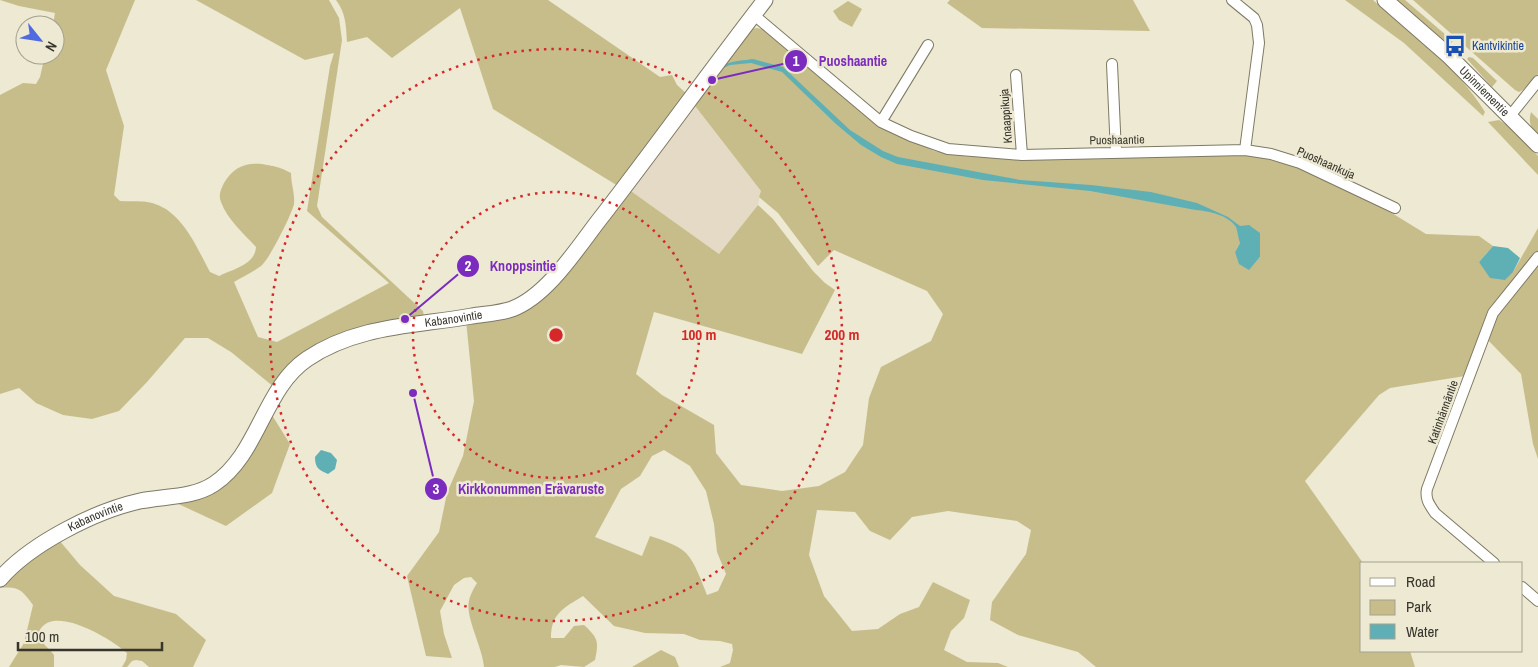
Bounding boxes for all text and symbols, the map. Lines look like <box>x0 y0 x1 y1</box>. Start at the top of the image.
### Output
north arrow <box>15 15 65 65</box>
bus stop icon: Kantvikintie <box>1442 33 1468 59</box>
text: N <box>41 38 61 55</box>
place label: Kantvikintie <box>1472 38 1524 54</box>
callout: Puoshaantie <box>783 46 897 75</box>
text: 1 <box>793 50 800 71</box>
text: Puoshaantie <box>819 52 887 70</box>
street label: Upinniementie <box>1456 63 1513 120</box>
street label: Knaappikuja <box>996 88 1016 144</box>
street label: Puoshaantie <box>1089 132 1145 148</box>
street label: Puoshaankuja <box>1294 143 1358 183</box>
callout: Knoppsintie <box>455 252 567 281</box>
text: 2 <box>465 255 472 276</box>
text: Knoppsintie <box>490 257 556 275</box>
street label: Kabanovintie <box>424 307 483 331</box>
text: 100 m <box>682 324 716 345</box>
text: 200 m <box>825 324 859 345</box>
centre of rings <box>547 326 565 344</box>
street label: Katinhännäntie <box>1424 378 1462 446</box>
callout: Kirkkonummen Erävaruste <box>423 474 615 503</box>
text: 3 <box>433 478 440 499</box>
text: Kirkkonummen Erävaruste <box>458 480 604 498</box>
street label: Kabanovintie <box>65 498 125 535</box>
legend <box>1360 562 1523 652</box>
text: Road <box>1406 571 1435 592</box>
text: Park <box>1406 596 1432 617</box>
scale bar <box>18 620 161 652</box>
text: Water <box>1406 621 1438 642</box>
text: 100 m <box>25 626 59 647</box>

